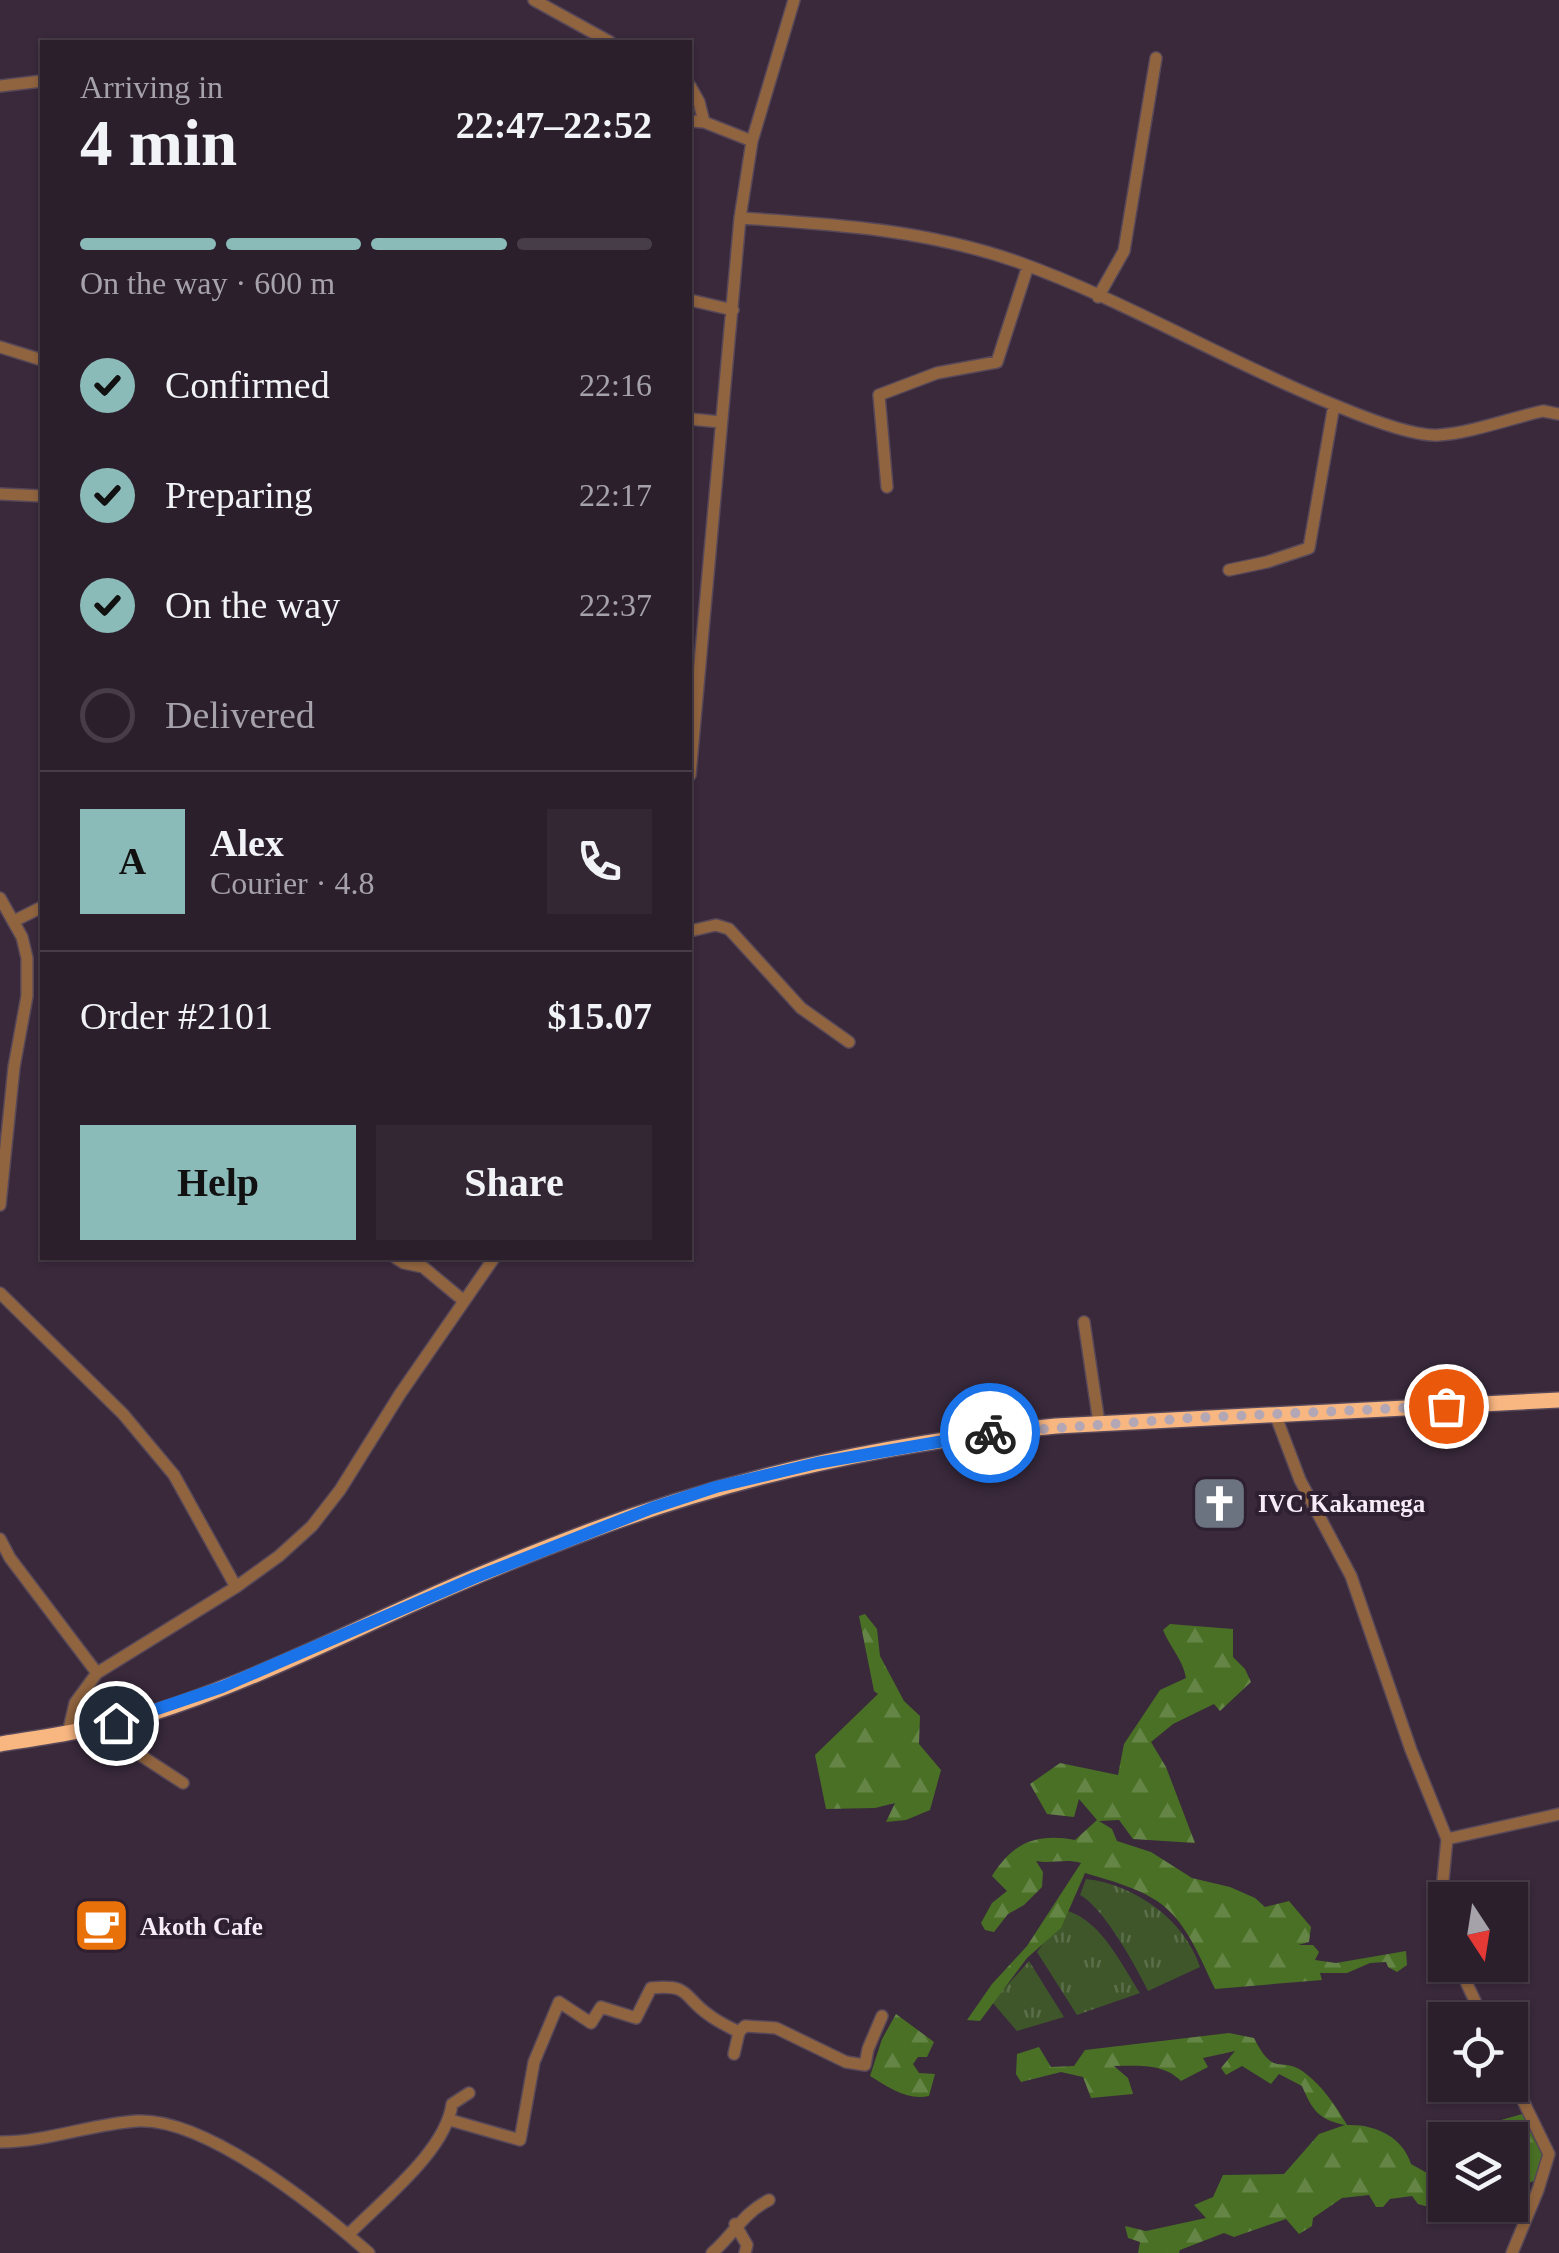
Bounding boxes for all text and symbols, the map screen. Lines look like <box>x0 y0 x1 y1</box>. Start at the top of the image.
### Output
text: Arriving in <box>80 69 223 105</box>
text: 22:47–22:52 <box>456 104 652 146</box>
text: 4 min <box>80 107 237 179</box>
text: On the way · 600 m <box>80 265 335 301</box>
icon: check <box>80 358 135 413</box>
text: Confirmed <box>165 364 330 406</box>
text: 22:16 <box>579 367 652 403</box>
icon: check <box>80 468 135 523</box>
text: Preparing <box>165 474 313 516</box>
text: 22:17 <box>579 477 652 513</box>
icon: check <box>80 578 135 633</box>
text: On the way <box>165 584 340 626</box>
text: 22:37 <box>579 587 652 623</box>
text: Delivered <box>165 694 315 736</box>
button: phone <box>547 809 652 914</box>
text: Alex <box>210 822 284 864</box>
text: A <box>119 840 146 882</box>
text: Courier · 4.8 <box>210 865 374 901</box>
text: Order #2101 <box>80 995 273 1037</box>
text: $15.07 <box>548 995 652 1037</box>
button: Help <box>80 1125 356 1240</box>
button: Share <box>376 1125 652 1240</box>
pin <box>1404 1364 1489 1449</box>
icon: bag <box>1419 1379 1474 1434</box>
courier <box>940 1383 1040 1483</box>
icon: bike <box>963 1406 1018 1461</box>
church icon: IVC Kakamega <box>1189 1473 1249 1533</box>
place label: IVC Kakamega <box>1258 1490 1426 1517</box>
pin <box>74 1681 159 1766</box>
icon: home <box>89 1696 144 1751</box>
north arrow <box>1428 1882 1528 1982</box>
map controls <box>1428 1882 1528 2222</box>
cafe icon: Akoth Cafe <box>71 1896 131 1956</box>
place label: Akoth Cafe <box>140 1913 263 1940</box>
button: locate <box>1428 2002 1528 2102</box>
button: layers <box>1428 2122 1528 2222</box>

